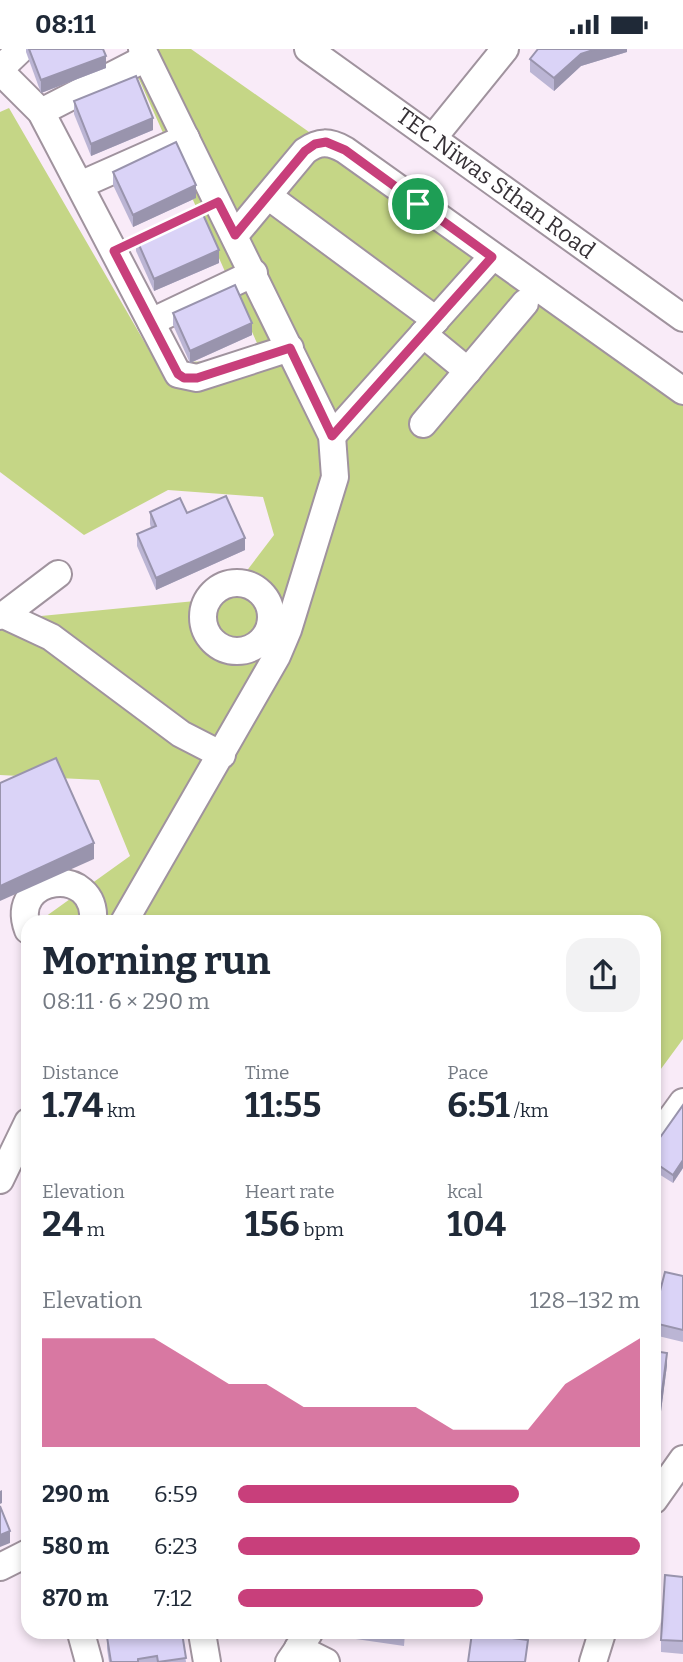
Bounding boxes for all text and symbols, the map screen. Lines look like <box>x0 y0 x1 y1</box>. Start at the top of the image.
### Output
text: 08:11 <box>35 9 96 40</box>
street label: TEC Niwas Sthan Road <box>391 102 601 265</box>
pin <box>388 174 448 234</box>
icon: arrive <box>399 185 437 223</box>
text: Morning run <box>42 938 270 984</box>
button: share <box>566 938 640 1012</box>
text: 08:11 · 6 × 290 m <box>42 987 210 1015</box>
text: Distance <box>42 1061 119 1084</box>
text: Time <box>245 1061 290 1084</box>
text: Pace <box>447 1061 488 1084</box>
text: 1.74 <box>42 1084 103 1126</box>
text: 11:55 <box>245 1084 321 1126</box>
text: 6:51 <box>447 1084 510 1126</box>
text: km <box>103 1099 136 1122</box>
text: /km <box>510 1099 549 1122</box>
text: Elevation <box>42 1180 125 1203</box>
text: Heart rate <box>245 1180 335 1203</box>
text: kcal <box>447 1180 483 1203</box>
text: 24 <box>42 1203 83 1245</box>
text: 156 <box>245 1203 300 1245</box>
text: 104 <box>447 1203 506 1245</box>
text: m <box>83 1218 105 1241</box>
text: bpm <box>300 1218 344 1241</box>
text: Elevation <box>42 1286 142 1314</box>
text: 128–132 m <box>530 1286 640 1314</box>
text: 290 m <box>42 1480 109 1508</box>
text: 6:59 <box>154 1480 198 1508</box>
text: 580 m <box>42 1532 109 1560</box>
text: 6:23 <box>154 1532 198 1560</box>
text: 870 m <box>42 1584 109 1612</box>
text: 7:12 <box>154 1584 192 1612</box>

